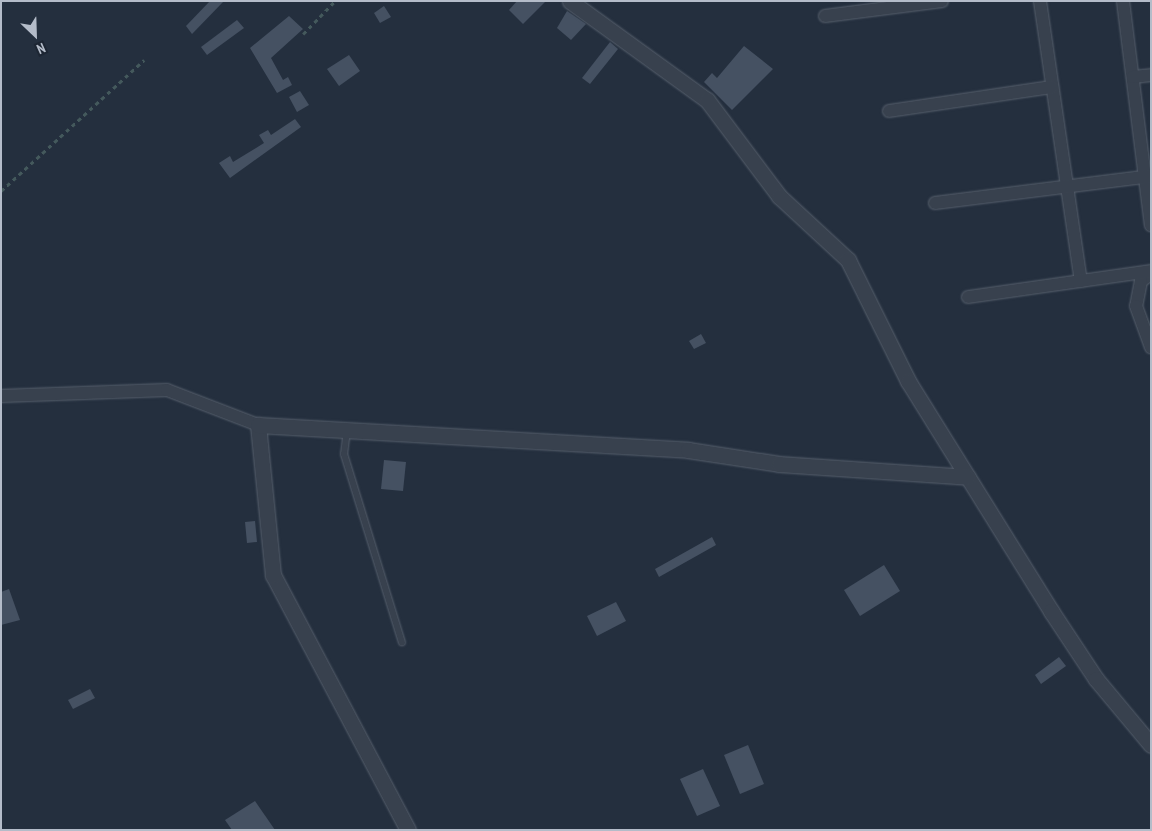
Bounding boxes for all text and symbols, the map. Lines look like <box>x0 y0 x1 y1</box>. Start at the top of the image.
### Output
north arrow <box>10 10 60 60</box>
text: N <box>34 39 48 58</box>

